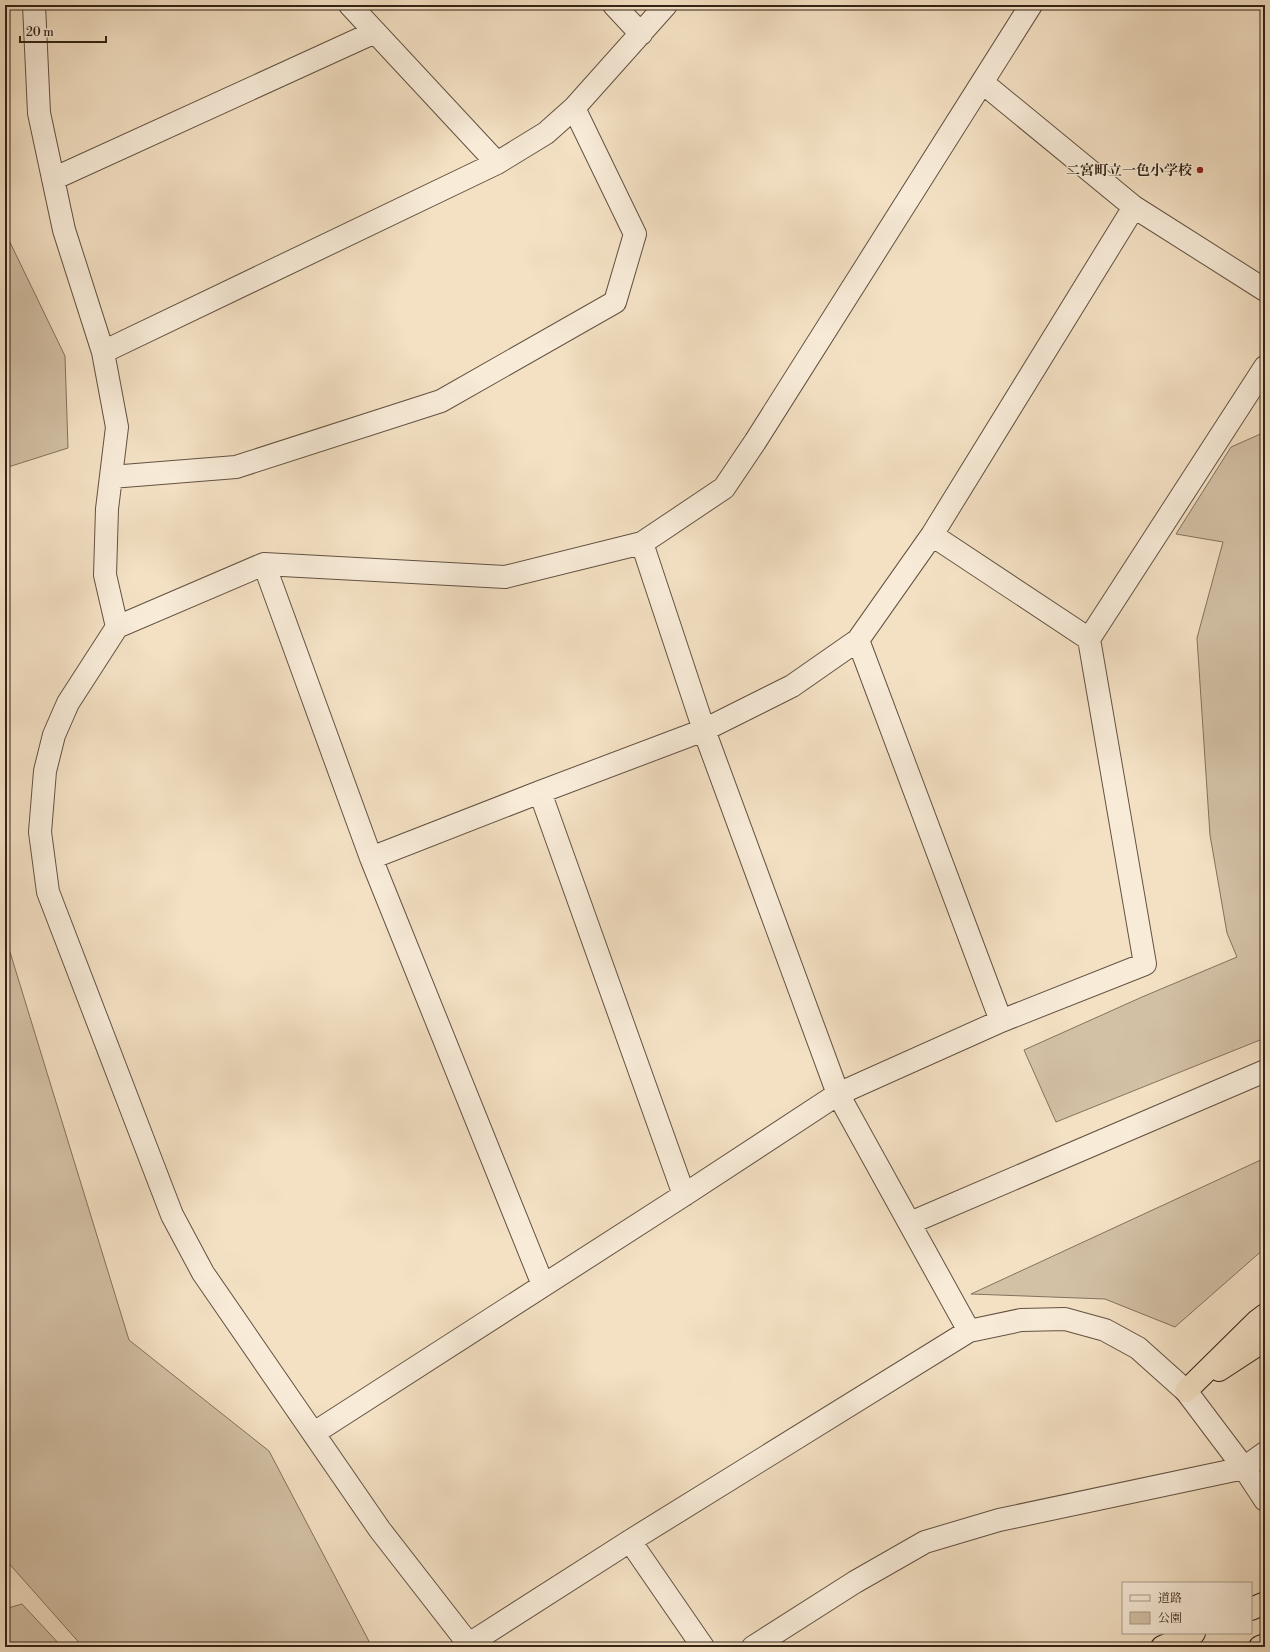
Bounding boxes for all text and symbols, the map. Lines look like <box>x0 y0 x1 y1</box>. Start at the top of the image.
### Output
scale bar <box>20 18 106 44</box>
text: 20 m <box>26 25 54 40</box>
place label: 二宮町立一色小学校 <box>1066 162 1192 180</box>
marker: 二宮町立一色小学校 <box>1195 165 1205 175</box>
legend <box>1122 1582 1252 1634</box>
text: 道路 <box>1158 1591 1182 1606</box>
text: 公園 <box>1158 1611 1182 1626</box>

